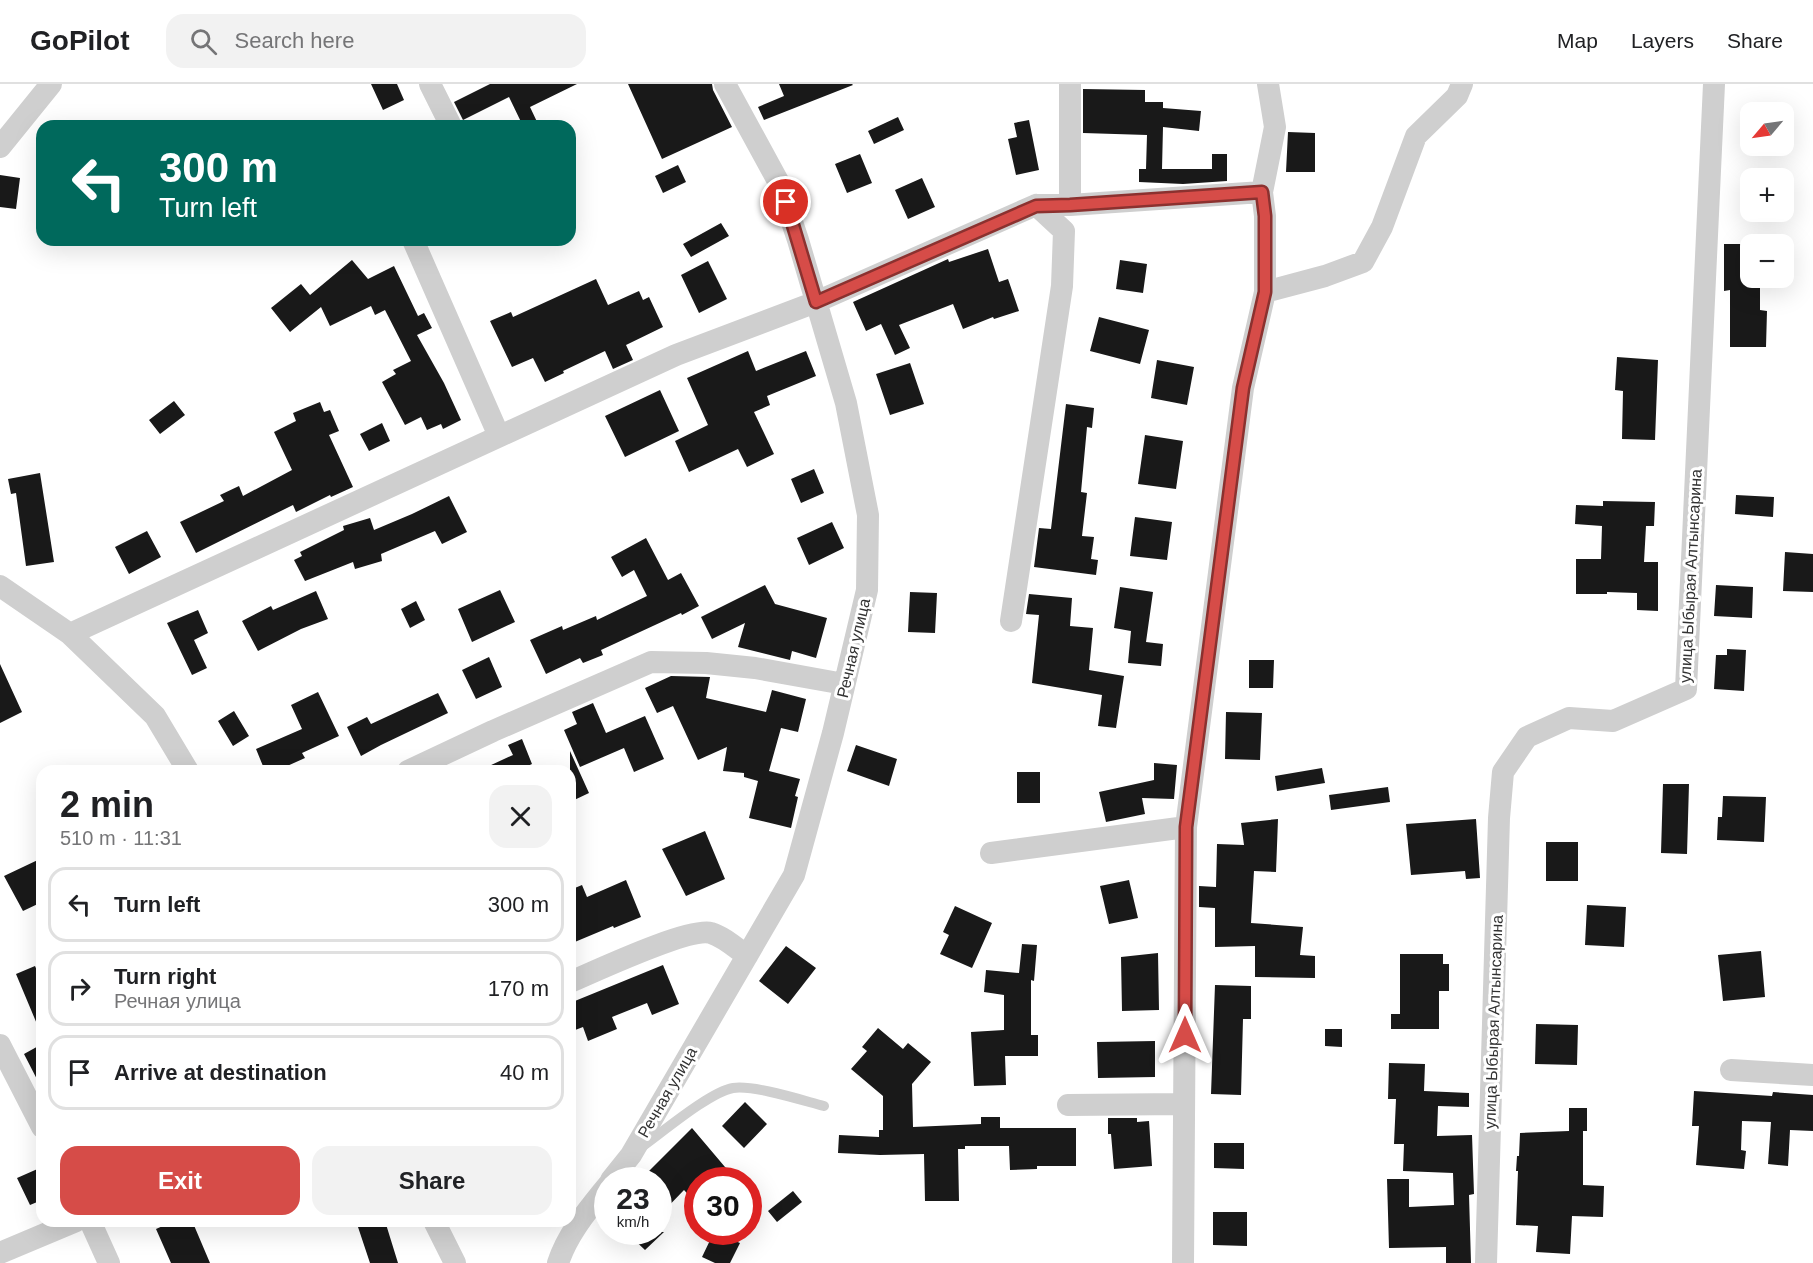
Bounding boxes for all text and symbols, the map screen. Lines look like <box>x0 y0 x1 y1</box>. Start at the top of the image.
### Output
search box <box>166 14 586 68</box>
text: GoPilot <box>30 25 130 56</box>
icon: search <box>187 25 220 58</box>
text: Search here <box>235 28 354 53</box>
text: Map <box>1557 29 1598 52</box>
text: Layers <box>1631 29 1694 52</box>
text: Share <box>1727 29 1783 52</box>
north arrow <box>1740 102 1794 156</box>
map controls <box>1740 102 1794 288</box>
icon: left <box>60 144 138 222</box>
text: 300 m <box>159 144 278 191</box>
button: + <box>1740 168 1794 222</box>
pin <box>760 176 811 227</box>
icon: arrive <box>769 185 802 218</box>
text: Turn left <box>159 193 257 223</box>
button: − <box>1740 234 1794 288</box>
street label: улица Ыбырая Алтынсарина <box>1676 468 1705 683</box>
street label: Речная улица <box>834 597 873 699</box>
text: 2 min <box>60 784 154 825</box>
button: close <box>489 785 552 848</box>
text: 510 m · 11:31 <box>60 827 182 849</box>
icon: left <box>63 888 96 921</box>
text: Turn left <box>114 892 200 917</box>
text: 300 m <box>488 892 549 917</box>
street label: улица Ыбырая Алтынсарина <box>1481 915 1506 1129</box>
text: Turn right <box>114 964 216 989</box>
icon: right <box>63 972 96 1005</box>
text: 170 m <box>488 976 549 1001</box>
text: Речная улица <box>114 990 241 1012</box>
position arrow <box>1153 1003 1217 1067</box>
street label: Речная улица <box>635 1044 700 1140</box>
icon: arrive <box>63 1056 96 1089</box>
text: Arrive at destination <box>114 1060 327 1085</box>
text: 40 m <box>500 1060 549 1085</box>
button: Exit <box>60 1146 300 1215</box>
button: Share <box>312 1146 552 1215</box>
speed limit sign: 30 <box>684 1167 762 1245</box>
text: 23 <box>616 1182 650 1215</box>
text: km/h <box>617 1213 649 1230</box>

